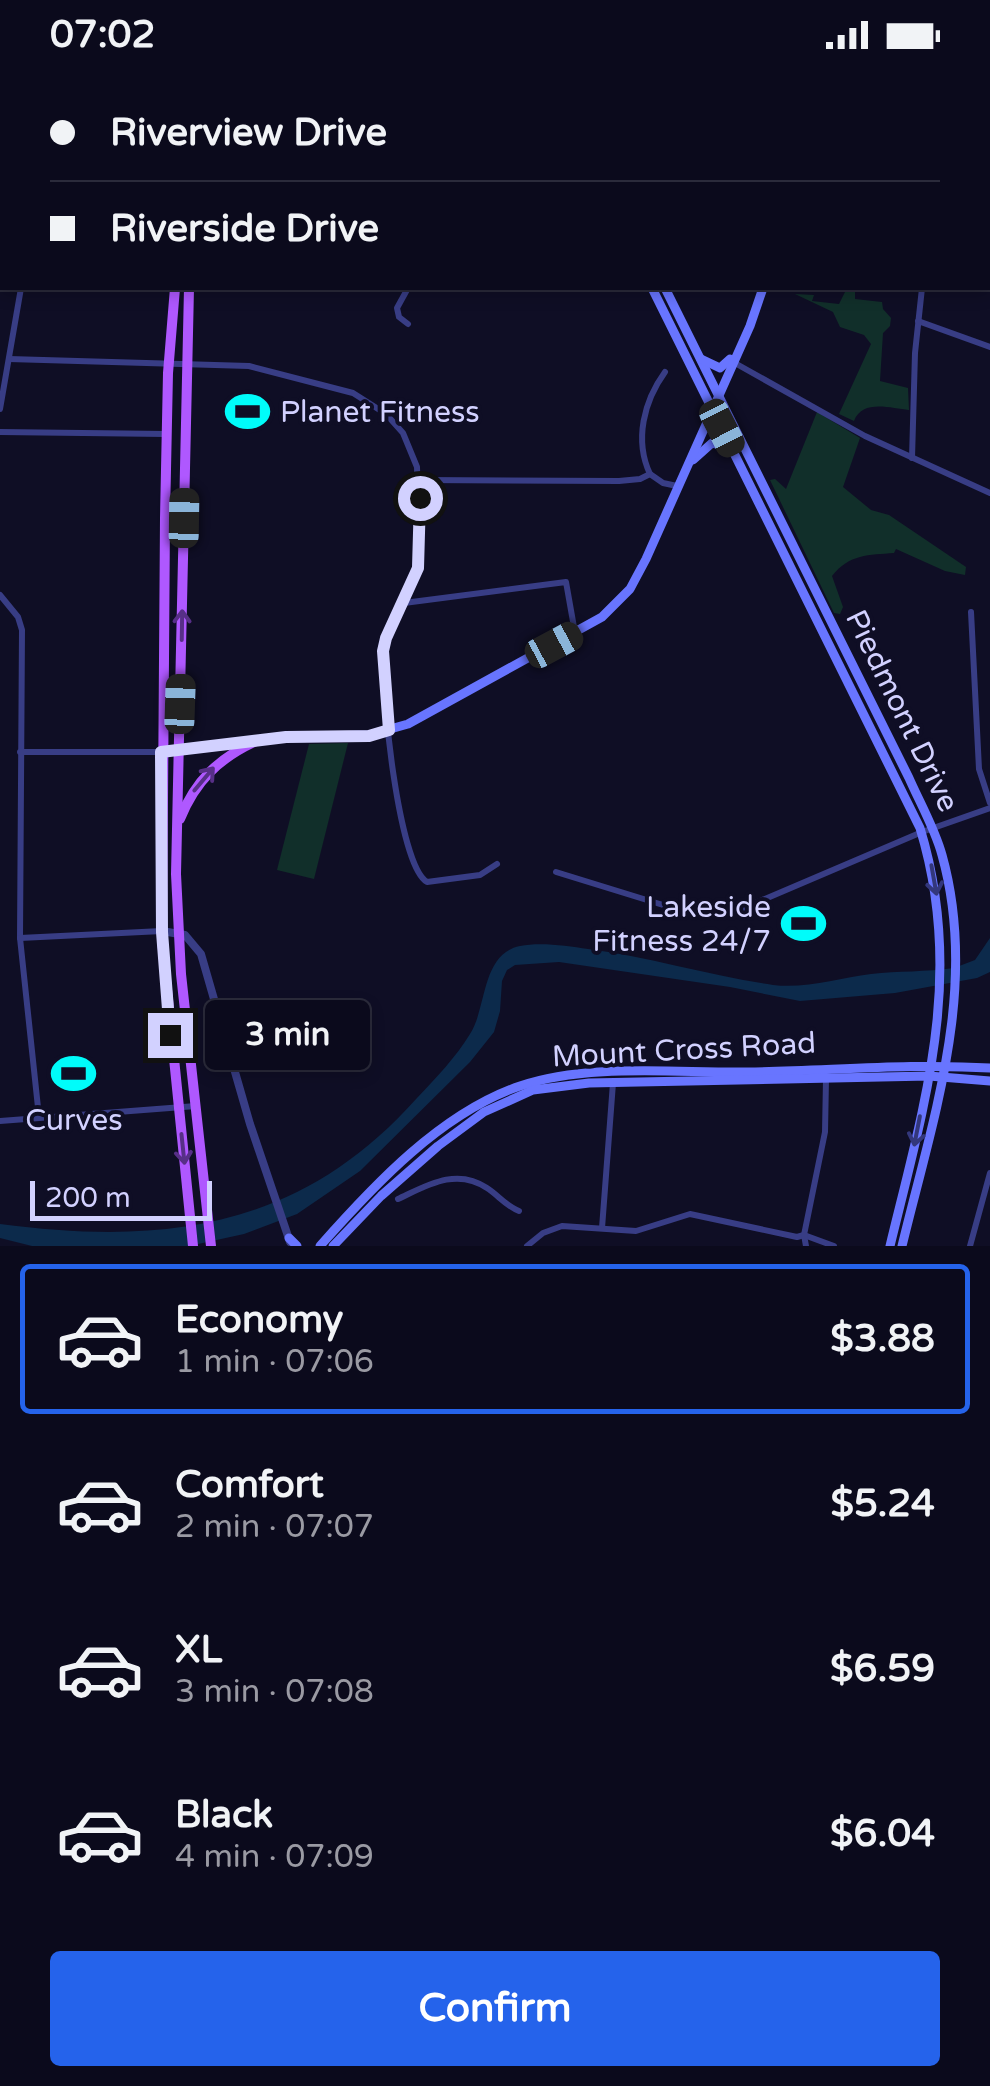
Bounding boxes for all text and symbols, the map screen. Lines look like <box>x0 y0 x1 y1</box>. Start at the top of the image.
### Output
text: 07:02 <box>50 12 155 58</box>
text: Riverview Drive <box>110 110 387 156</box>
text: Riverside Drive <box>110 206 379 252</box>
sports icon: Planet Fitness <box>223 388 271 436</box>
place label: Planet Fitness <box>280 394 480 431</box>
car <box>695 394 749 462</box>
route start <box>398 476 443 521</box>
car <box>168 488 200 548</box>
street label: Piedmont Drive <box>837 604 967 818</box>
one-way arrow <box>172 609 192 642</box>
car <box>520 618 588 672</box>
car <box>164 673 196 735</box>
one-way arrow <box>192 767 215 792</box>
one-way arrow <box>925 863 944 896</box>
place label: Lakeside Fitness 24/7 <box>592 889 771 960</box>
sports icon: Lakeside Fitness 24/7 <box>780 900 828 948</box>
callout: 3 min <box>205 1000 370 1070</box>
route end <box>148 1013 193 1058</box>
text: 3 min <box>245 1016 330 1054</box>
street label: Mount Cross Road <box>551 1025 817 1075</box>
sports icon: Curves <box>50 1049 98 1097</box>
place label: Curves <box>25 1102 123 1139</box>
one-way arrow <box>907 1114 926 1146</box>
one-way arrow <box>173 1133 192 1165</box>
scale bar <box>30 1176 212 1220</box>
text: 200 m <box>45 1181 131 1215</box>
icon: car <box>55 1294 145 1384</box>
text: Economy <box>175 1297 343 1343</box>
text: $3.88 <box>830 1316 935 1362</box>
text: 1 min · 07:06 <box>175 1343 374 1381</box>
icon: car <box>55 1459 145 1549</box>
text: Comfort <box>175 1462 324 1508</box>
text: $5.24 <box>830 1481 935 1527</box>
text: 2 min · 07:07 <box>175 1508 374 1546</box>
icon: car <box>55 1624 145 1714</box>
text: XL <box>175 1627 222 1673</box>
text: $6.59 <box>830 1646 935 1692</box>
text: 3 min · 07:08 <box>175 1673 374 1711</box>
icon: car <box>55 1789 145 1879</box>
text: Black <box>175 1792 273 1838</box>
text: $6.04 <box>830 1811 935 1857</box>
text: 4 min · 07:09 <box>175 1838 374 1876</box>
button: Confirm <box>50 1951 940 2066</box>

